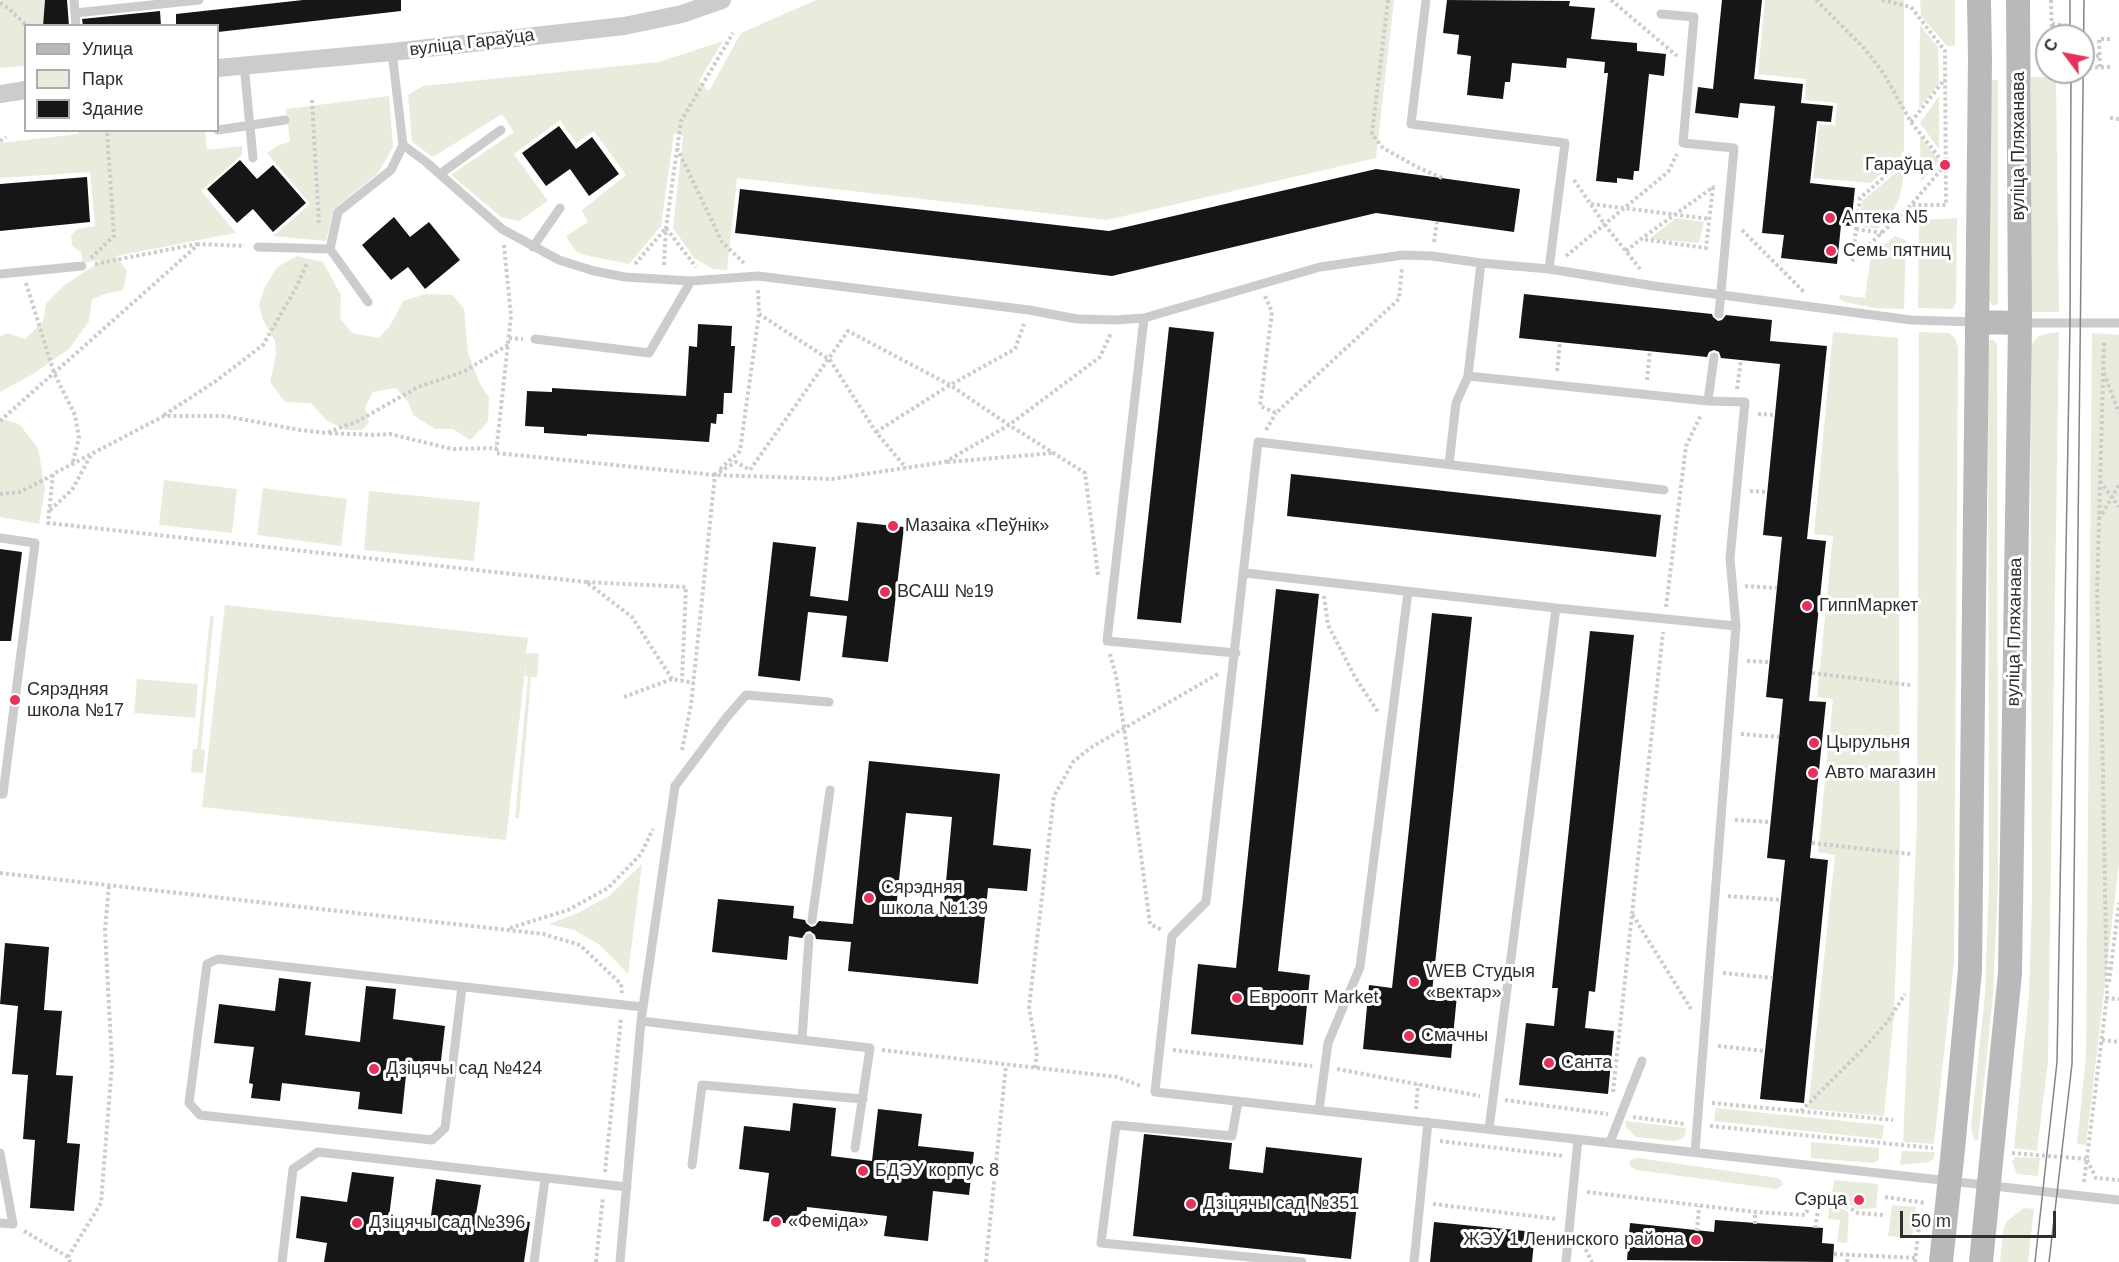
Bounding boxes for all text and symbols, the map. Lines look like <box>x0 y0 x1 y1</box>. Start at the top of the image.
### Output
legend <box>24 24 219 132</box>
north arrow <box>2035 24 2095 84</box>
street label: вуліца Гараўца <box>408 25 536 61</box>
text: С <box>2041 36 2061 55</box>
text: Улица <box>82 39 133 59</box>
text: Парк <box>82 69 123 89</box>
street label: вуліца Пляханава <box>2008 72 2030 220</box>
text: Здание <box>82 99 143 119</box>
place label: Гараўца <box>1865 154 1933 176</box>
marker: Гараўца <box>1938 158 1952 172</box>
place label: Аптека N5 <box>1842 207 1928 229</box>
marker: Аптека N5 <box>1823 211 1837 225</box>
place label: Семь пятниц <box>1843 240 1951 262</box>
marker: Семь пятниц <box>1824 244 1838 258</box>
place label: Мазаіка «Пеўнік» <box>905 515 1049 537</box>
marker: Мазаіка «Пеўнік» <box>886 519 900 533</box>
street label: вуліца Пляханава <box>2003 557 2027 707</box>
place label: ВСАШ №19 <box>897 581 994 603</box>
marker: ВСАШ №19 <box>878 585 892 599</box>
place label: ГиппМаркет <box>1819 595 1918 617</box>
marker: ГиппМаркет <box>1800 599 1814 613</box>
place label: Сярэдняя школа №17 <box>27 679 124 722</box>
marker: Сярэдняя школа №17 <box>8 693 22 707</box>
place label: Цырульня <box>1826 732 1910 754</box>
marker: Цырульня <box>1807 736 1821 750</box>
place label: Авто магазин <box>1825 762 1936 784</box>
marker: Авто магазин <box>1806 766 1820 780</box>
place label: Сярэдняя школа №139 <box>881 877 988 920</box>
marker: Сярэдняя школа №139 <box>862 891 876 905</box>
place label: WEB Студыя «вектар» <box>1426 961 1535 1004</box>
marker: WEB Студыя «вектар» <box>1407 975 1421 989</box>
place label: Евроопт Market <box>1249 987 1379 1009</box>
marker: Евроопт Market <box>1230 991 1244 1005</box>
place label: Смачны <box>1421 1025 1488 1047</box>
marker: Смачны <box>1402 1029 1416 1043</box>
place label: Санта <box>1561 1052 1612 1074</box>
marker: Санта <box>1542 1056 1556 1070</box>
place label: Дзіцячы сад №424 <box>386 1058 542 1080</box>
marker: Дзіцячы сад №424 <box>367 1062 381 1076</box>
place label: БДЭУ корпус 8 <box>875 1160 999 1182</box>
marker: БДЭУ корпус 8 <box>856 1164 870 1178</box>
place label: Сэрца <box>1794 1189 1847 1211</box>
place label: Дзіцячы сад №351 <box>1203 1193 1359 1215</box>
marker: Сэрца <box>1852 1193 1866 1207</box>
marker: Дзіцячы сад №351 <box>1184 1197 1198 1211</box>
scale bar <box>1903 1199 2059 1237</box>
place label: «Феміда» <box>788 1211 869 1233</box>
text: 50 m <box>1911 1211 1951 1231</box>
place label: Дзіцячы сад №396 <box>369 1212 525 1234</box>
marker: «Феміда» <box>769 1215 783 1229</box>
marker: Дзіцячы сад №396 <box>350 1216 364 1230</box>
place label: ЖЭУ 1 Ленинского района <box>1463 1229 1684 1251</box>
marker: ЖЭУ 1 Ленинского района <box>1689 1233 1703 1247</box>

